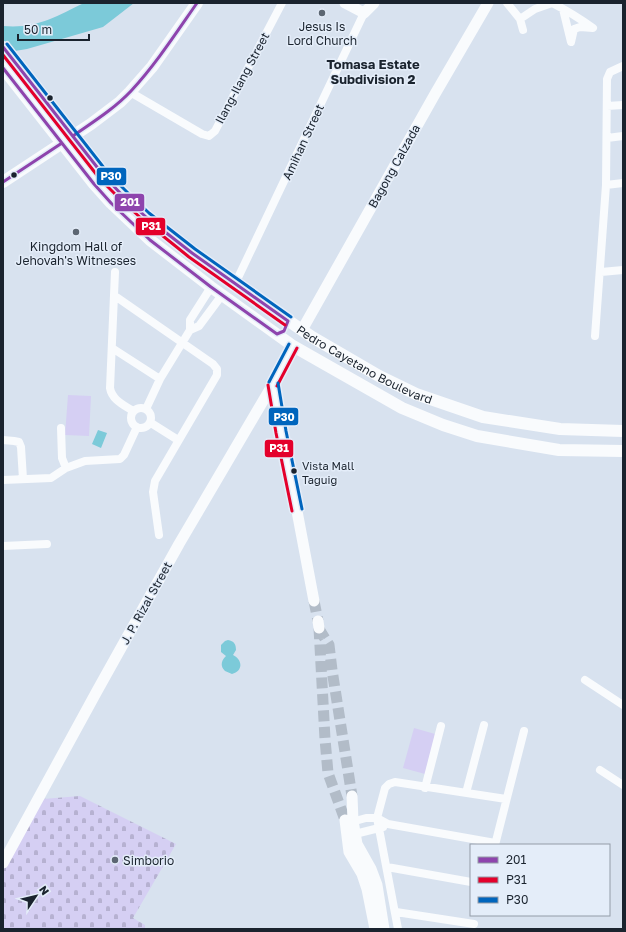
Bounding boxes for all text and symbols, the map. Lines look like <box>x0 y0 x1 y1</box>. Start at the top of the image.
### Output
marker: Jesus Is Lord Church <box>317 8 327 18</box>
scale bar <box>18 16 89 42</box>
place label: Jesus Is Lord Church <box>287 19 357 48</box>
text: 50 m <box>24 22 52 37</box>
street label: Ilang-Ilang Street <box>212 30 273 126</box>
district label: Tomasa Estate Subdivision 2 <box>326 56 420 87</box>
unlabelled marker <box>45 93 55 103</box>
street label: Amihan Street <box>279 102 327 182</box>
street label: Bagong Calzada <box>365 122 423 210</box>
line badge: P30 <box>96 167 127 186</box>
text: P30 <box>100 169 122 182</box>
unlabelled marker <box>9 170 19 180</box>
line badge: 201 <box>114 193 145 212</box>
text: 201 <box>120 195 140 208</box>
line badge: P31 <box>135 217 166 236</box>
text: P31 <box>141 219 161 232</box>
marker: Kingdom Hall of Jehovah's Witnesses <box>71 227 81 237</box>
place label: Kingdom Hall of Jehovah's Witnesses <box>16 239 136 268</box>
street label: Pedro Cayetano Boulevard <box>294 321 435 407</box>
line badge: P30 <box>268 407 299 426</box>
text: P30 <box>273 410 295 423</box>
line badge: P31 <box>264 439 294 458</box>
text: P31 <box>269 441 289 454</box>
place label: Vista Mall Taguig <box>302 459 355 486</box>
marker: Vista Mall Taguig <box>289 466 299 476</box>
street label: J. P. Rizal Street <box>117 559 175 647</box>
legend <box>470 844 610 916</box>
text: 201 <box>506 852 526 867</box>
place label: Simborio <box>123 853 174 868</box>
marker: Simborio <box>110 855 120 865</box>
text: P31 <box>506 872 527 887</box>
north arrow <box>16 876 56 916</box>
text: N <box>37 883 52 897</box>
text: P30 <box>506 892 528 907</box>

